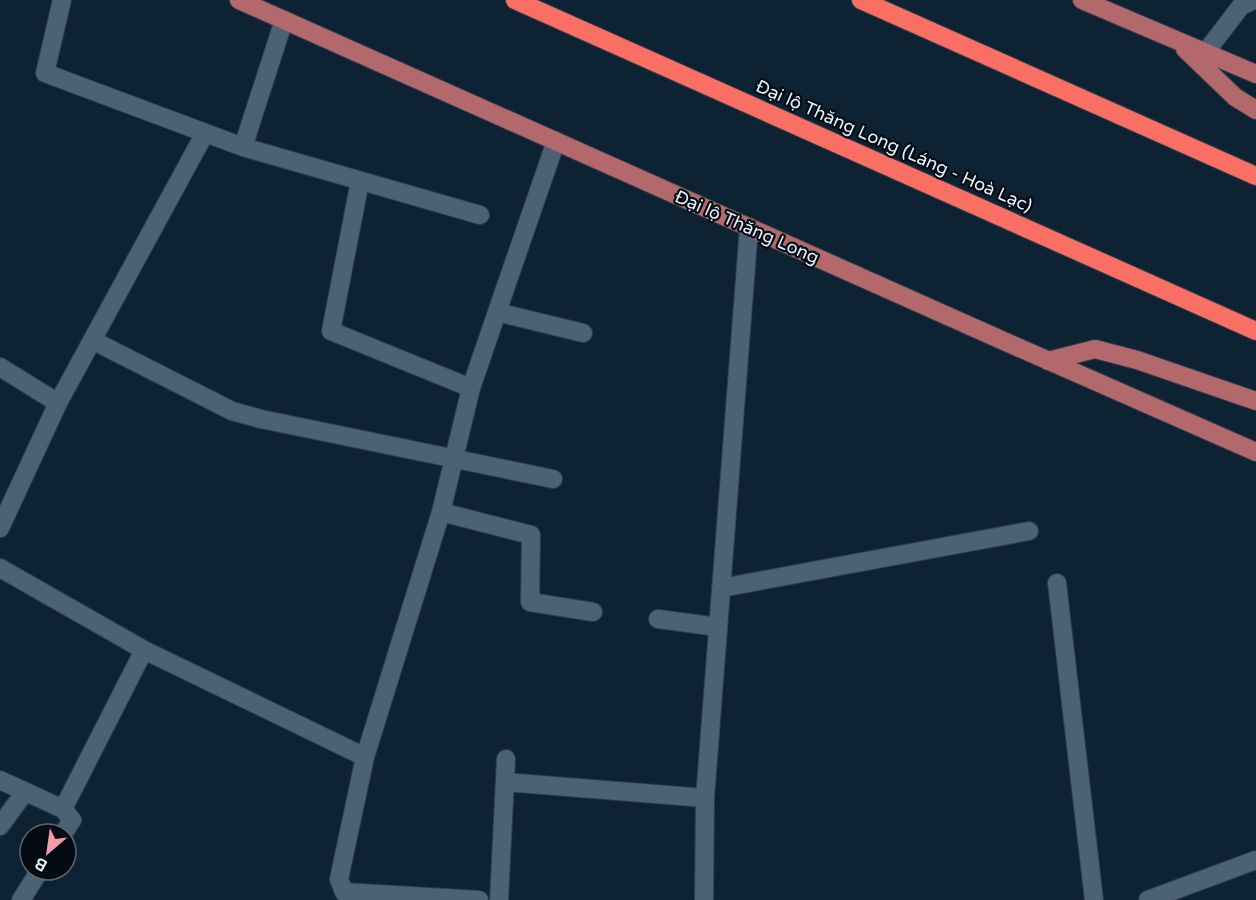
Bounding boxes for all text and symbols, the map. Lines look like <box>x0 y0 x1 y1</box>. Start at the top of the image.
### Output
street label: Đại lộ Thăng Long (Láng - Hoà Lạc) <box>752 75 1036 217</box>
street label: Đại lộ Thăng Long <box>672 185 822 269</box>
north arrow <box>18 822 78 882</box>
text: B <box>32 853 51 876</box>

